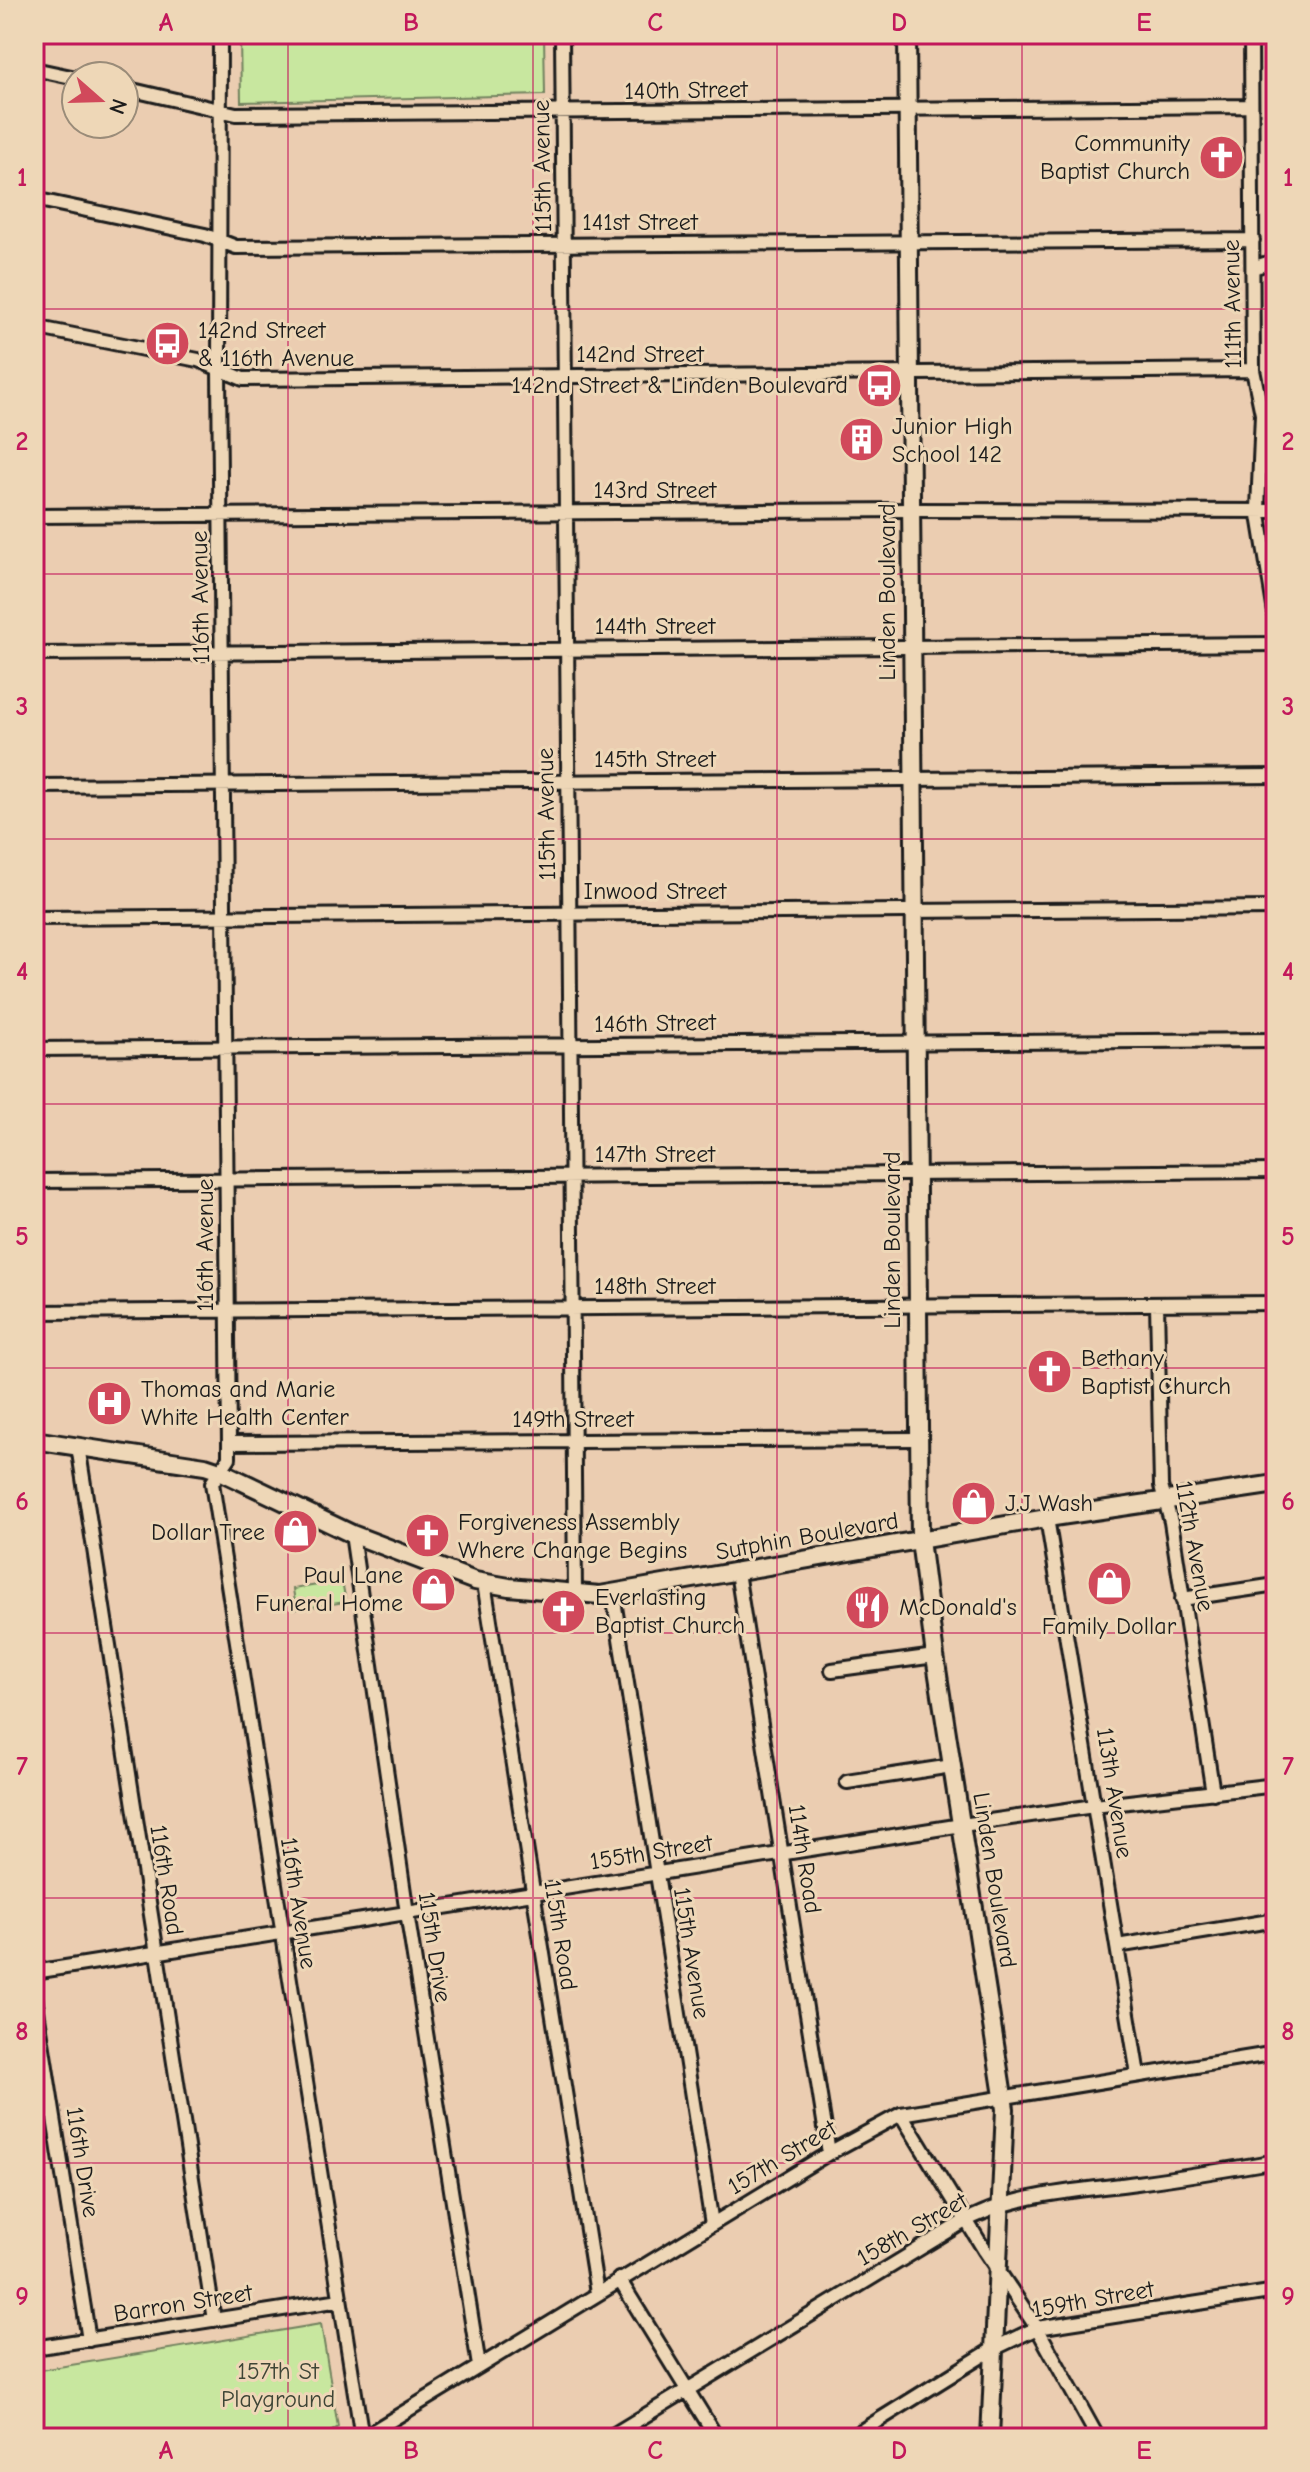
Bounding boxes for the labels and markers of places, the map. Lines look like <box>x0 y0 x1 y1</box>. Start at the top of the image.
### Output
place label: Community Baptist Church <box>1040 129 1190 185</box>
church icon: Community Baptist Church <box>1197 133 1245 181</box>
place label: 142nd Street & 116th Avenue <box>198 316 354 372</box>
bus stop icon: 142nd Street & 116th Avenue <box>143 320 191 368</box>
bus stop icon: 142nd Street & Linden Boulevard <box>855 361 903 409</box>
place label: 142nd Street & Linden Boulevard <box>511 371 848 399</box>
place label: Junior High School 142 <box>892 412 1013 468</box>
building icon: Junior High School 142 <box>837 416 885 464</box>
place label: Bethany Baptist Church <box>1081 1344 1231 1400</box>
church icon: Bethany Baptist Church <box>1026 1348 1074 1396</box>
place label: Thomas and Marie White Health Center <box>141 1375 349 1431</box>
hospital icon: Thomas and Marie White Health Center <box>86 1379 134 1427</box>
shop icon: J.J Wash <box>950 1479 998 1527</box>
place label: J.J Wash <box>1005 1489 1093 1517</box>
shop icon: Dollar Tree <box>272 1508 320 1556</box>
place label: Forgiveness Assembly Where Change Begins <box>458 1508 687 1564</box>
church icon: Forgiveness Assembly Where Change Begins <box>403 1512 451 1560</box>
place label: Dollar Tree <box>151 1518 265 1546</box>
shop icon: Family Dollar <box>1085 1560 1133 1608</box>
place label: Paul Lane Funeral Home <box>255 1561 403 1617</box>
shop icon: Paul Lane Funeral Home <box>410 1565 458 1613</box>
place label: Everlasting Baptist Church <box>595 1583 745 1639</box>
restaurant icon: McDonald's <box>844 1583 892 1631</box>
church icon: Everlasting Baptist Church <box>540 1587 588 1635</box>
place label: McDonald's <box>899 1593 1017 1621</box>
place label: Family Dollar <box>1042 1612 1177 1640</box>

